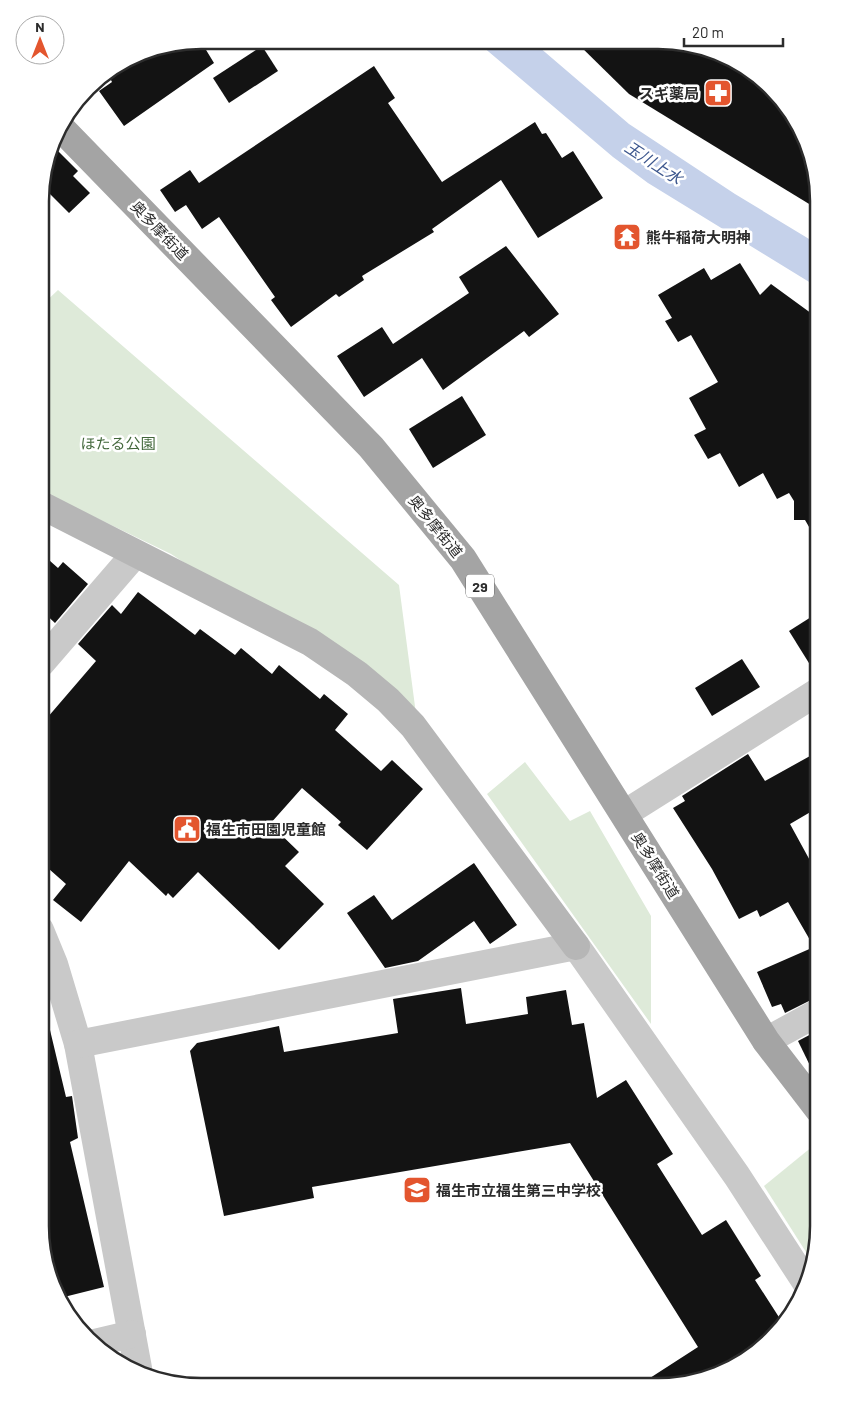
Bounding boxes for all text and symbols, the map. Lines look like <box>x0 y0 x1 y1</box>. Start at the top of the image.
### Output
north arrow <box>15 15 65 65</box>
scale bar <box>684 15 783 47</box>
text: N <box>35 18 45 35</box>
text: 20 m <box>692 23 724 41</box>
pharmacy icon: スギ薬局 <box>703 78 733 108</box>
place label: スギ薬局 <box>639 84 699 102</box>
water label: 玉川上水 <box>622 137 688 188</box>
street label: 奥多摩街道 <box>127 197 193 263</box>
temple icon: 熊牛稲荷大明神 <box>612 222 642 252</box>
place label: 熊牛稲荷大明神 <box>646 228 751 246</box>
park label: ほたる公園 <box>80 434 156 452</box>
street label: 奥多摩街道 <box>405 491 467 561</box>
road number: 29 <box>466 574 494 598</box>
public building icon: 福生市田園児童館 <box>172 814 202 844</box>
place label: 福生市田園児童館 <box>205 820 326 838</box>
street label: 奥多摩街道 <box>628 828 684 902</box>
school or university icon: 福生市立福生第三中学校 <box>402 1175 432 1205</box>
place label: 福生市立福生第三中学校 <box>435 1181 601 1199</box>

